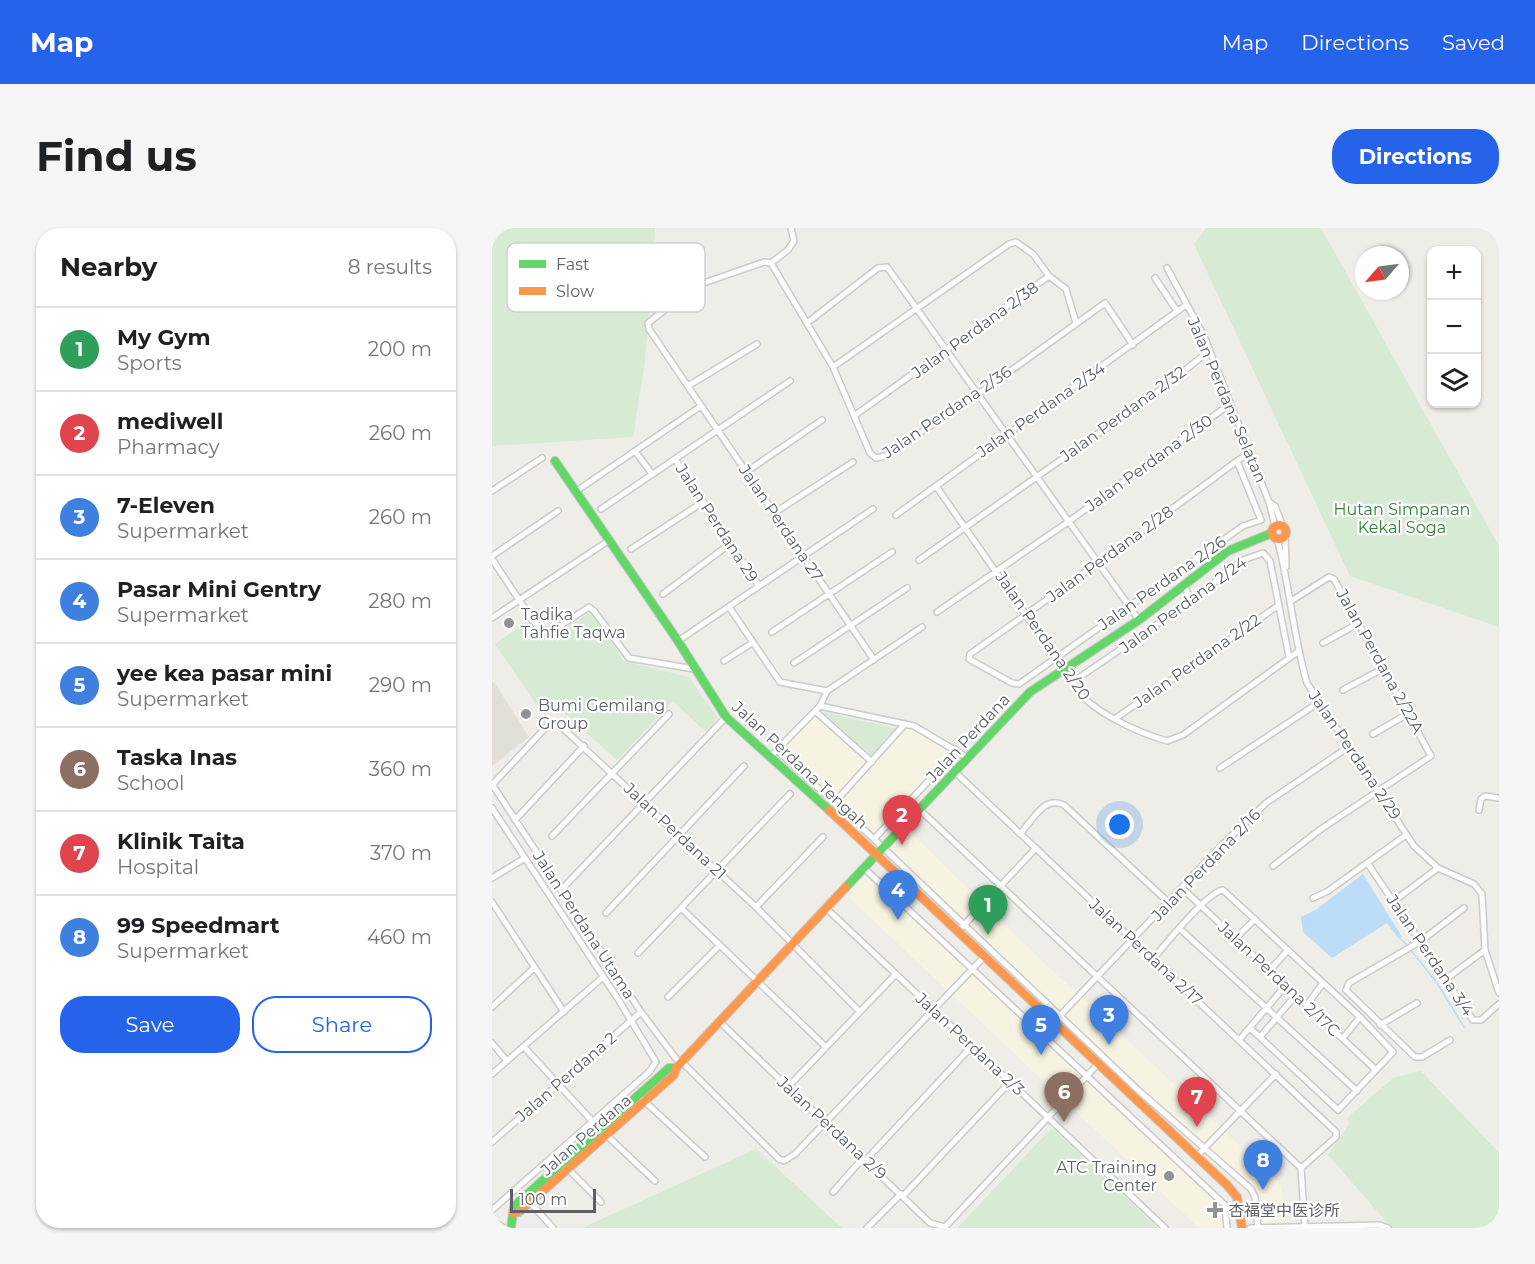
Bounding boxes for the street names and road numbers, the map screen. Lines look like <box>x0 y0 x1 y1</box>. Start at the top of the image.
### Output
street label: Jalan Perdana 2/38 <box>907 278 1042 383</box>
street label: Jalan Perdana Selatan <box>1183 314 1270 486</box>
street label: Jalan Perdana 2/34 <box>972 358 1109 462</box>
street label: Jalan Perdana 2/36 <box>878 362 1015 463</box>
street label: Jalan Perdana 2/32 <box>1056 362 1190 467</box>
street label: Jalan Perdana 2/30 <box>1081 411 1216 516</box>
street label: Jalan Perdana 29 <box>671 460 762 586</box>
street label: Jalan Perdana 27 <box>734 460 827 585</box>
street label: Jalan Perdana 2/28 <box>1042 502 1177 607</box>
street label: Jalan Perdana 2/26 <box>1094 532 1230 635</box>
street label: Jalan Perdana 2/24 <box>1115 552 1250 658</box>
street label: Jalan Perdana 2/20 <box>991 567 1094 704</box>
street label: Jalan Perdana 2/22A <box>1332 585 1428 737</box>
street label: Jalan Perdana 2/22 <box>1129 610 1264 713</box>
street label: Jalan Perdana 2/29 <box>1304 686 1405 823</box>
street label: Jalan Perdana <box>922 690 1014 787</box>
street label: Jalan Perdana Tengah <box>728 697 872 833</box>
street label: Jalan Perdana 21 <box>619 778 730 883</box>
street label: Jalan Perdana 2/16 <box>1147 805 1265 926</box>
street label: Jalan Perdana Utama <box>528 847 639 1003</box>
street label: Jalan Perdana 3/4 <box>1382 890 1478 1020</box>
street label: Jalan Perdana 2/17 <box>1085 894 1207 1010</box>
street label: Jalan Perdana 2/17C <box>1213 917 1344 1040</box>
street label: Jalan Perdana 2/3 <box>911 988 1028 1099</box>
street label: Jalan Perdana 2 <box>511 1028 620 1127</box>
street label: Jalan Perdana 2/9 <box>773 1072 891 1184</box>
street label: Jalan Perdana <box>536 1090 635 1180</box>

